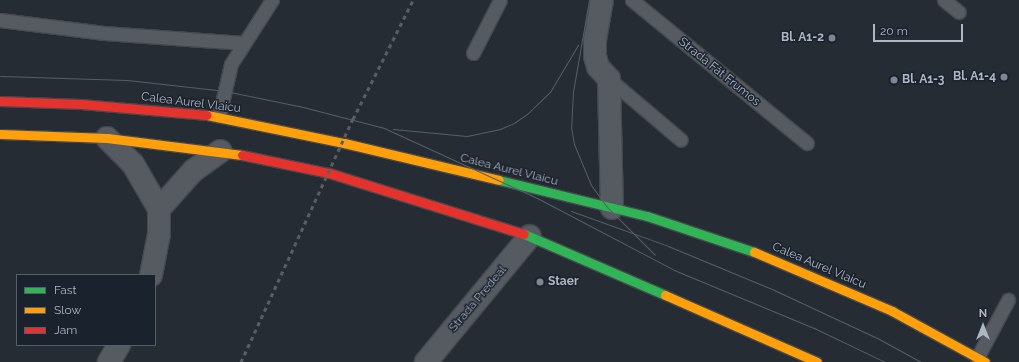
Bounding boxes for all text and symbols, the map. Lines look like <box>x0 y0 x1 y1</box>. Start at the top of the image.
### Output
scale bar <box>875 16 965 42</box>
text: 20 m <box>880 24 908 38</box>
place label: Bl. A1-2 <box>781 31 824 45</box>
marker: Bl. A1-2 <box>827 33 837 43</box>
street label: Strada Făt Frumos <box>675 35 763 109</box>
place label: Bl. A1-4 <box>953 70 996 84</box>
marker: Bl. A1-4 <box>999 72 1009 82</box>
place label: Bl. A1-3 <box>902 73 945 87</box>
marker: Bl. A1-3 <box>889 75 899 85</box>
street label: Calea Aurel Vlaicu <box>140 90 242 116</box>
street label: Calea Aurel Vlaicu <box>458 151 560 189</box>
street label: Calea Aurel Vlaicu <box>769 240 869 292</box>
street label: Strada Predeal <box>446 263 510 335</box>
legend <box>16 274 156 346</box>
place label: Staer <box>548 275 579 289</box>
marker: Staer <box>535 277 545 287</box>
text: Fast <box>54 283 77 297</box>
text: Slow <box>54 303 81 317</box>
north arrow <box>963 306 1003 346</box>
text: N <box>979 307 987 320</box>
text: Jam <box>54 323 77 337</box>

